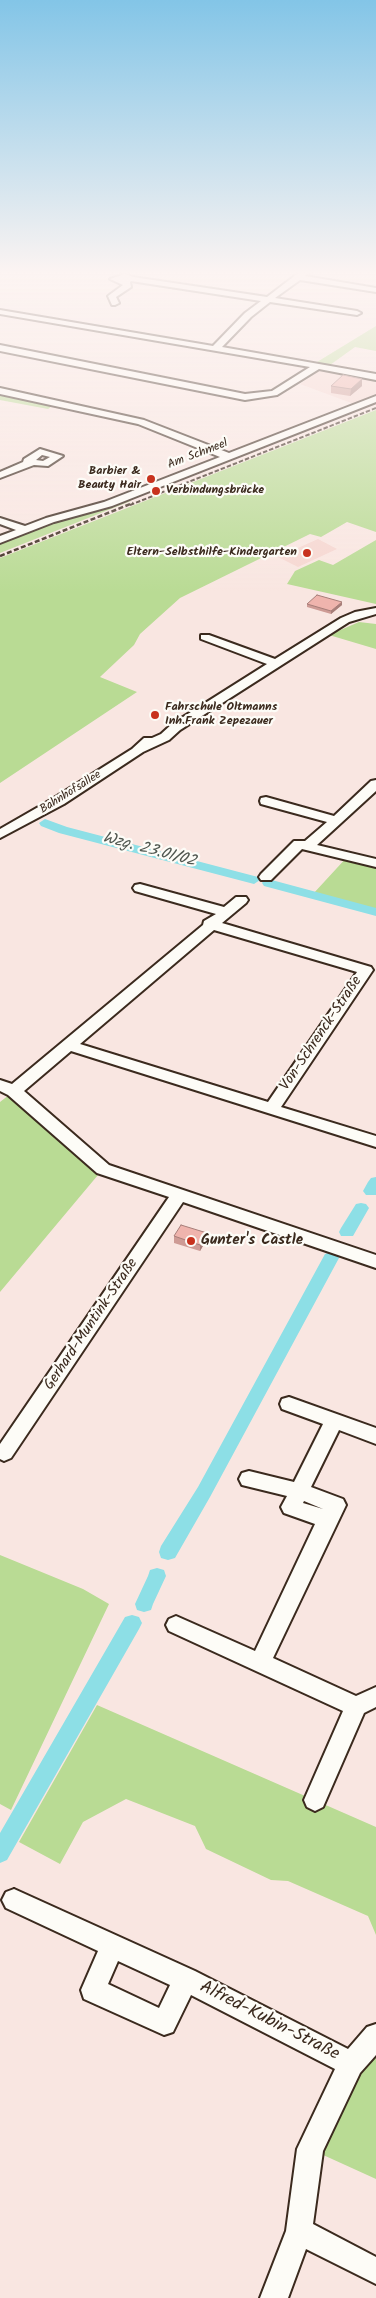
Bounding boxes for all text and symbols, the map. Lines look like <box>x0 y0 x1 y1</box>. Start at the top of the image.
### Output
street label: Am Schmeel <box>166 437 230 473</box>
place label: Barbier & Beauty Hair <box>78 465 141 493</box>
marker: Barbier & Beauty Hair <box>145 473 157 485</box>
place label: Verbindungsbrücke <box>166 484 264 498</box>
marker: Verbindungsbrücke <box>150 485 162 497</box>
place label: Eltern-Selbsthilfe-Kindergarten <box>127 546 297 560</box>
marker: Eltern-Selbsthilfe-Kindergarten <box>301 547 313 559</box>
place label: Fahrschule Oltmanns Inh.Frank Zepezauer <box>165 701 277 729</box>
marker: Fahrschule Oltmanns Inh.Frank Zepezauer <box>149 709 161 721</box>
street label: Bahnhofsallee <box>38 768 104 818</box>
water label: Wzg. 23.01/02 <box>100 829 198 873</box>
street label: Von-Schrenck-Straße <box>277 973 367 1095</box>
place label: Gunter's Castle <box>201 1232 303 1250</box>
marker: Gunter's Castle <box>185 1235 197 1247</box>
street label: Gerhard-Muntink-Straße <box>41 1256 143 1394</box>
street label: Alfred-Kubin-Straße <box>196 1977 342 2067</box>

